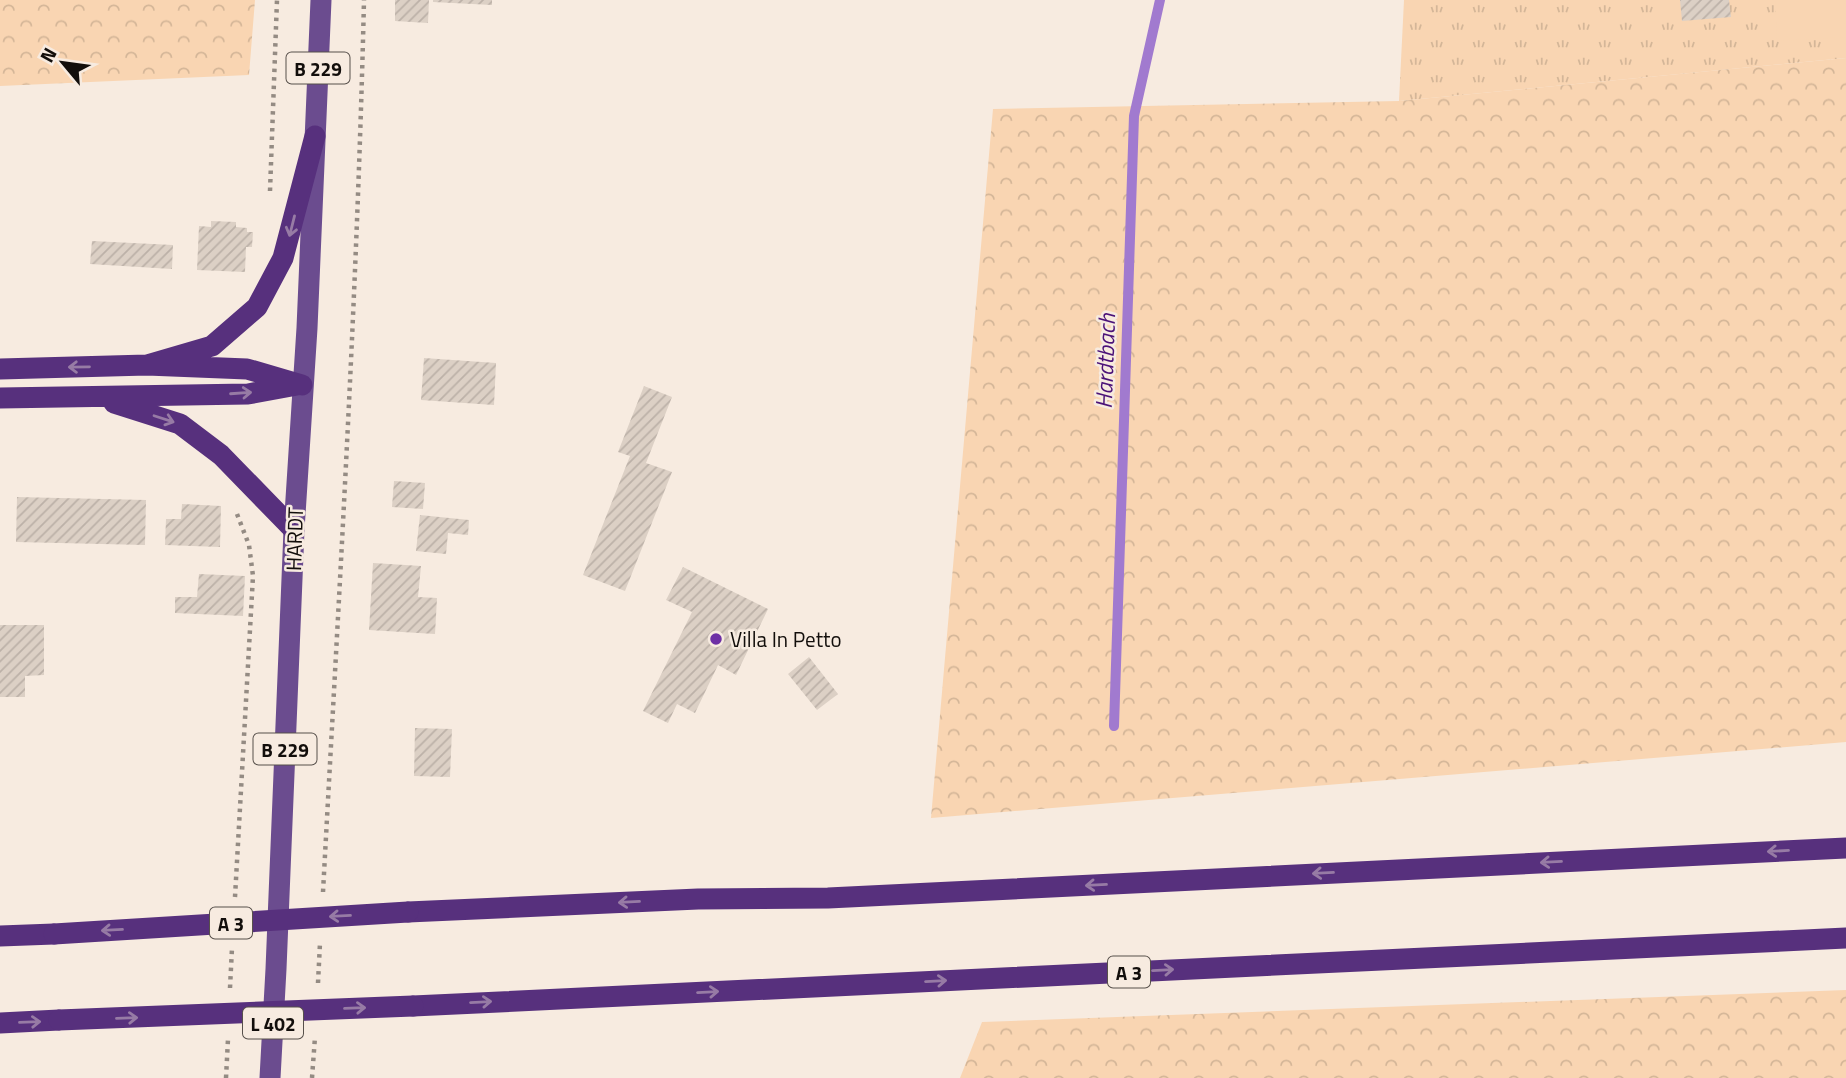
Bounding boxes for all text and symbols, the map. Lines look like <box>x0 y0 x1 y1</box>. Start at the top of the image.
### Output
north arrow <box>28 28 98 98</box>
text: N <box>32 42 64 67</box>
road number: B 229 <box>286 52 350 83</box>
one-way arrow <box>285 214 298 237</box>
water label: Hardtbach <box>1086 312 1124 409</box>
one-way arrow <box>67 360 90 374</box>
one-way arrow <box>229 387 252 400</box>
one-way arrow <box>153 413 175 426</box>
street label: HARDT <box>277 507 311 571</box>
place label: Villa In Petto <box>730 623 841 655</box>
marker: Villa In Petto <box>708 631 724 647</box>
road number: B 229 <box>254 734 316 764</box>
one-way arrow <box>1767 845 1790 858</box>
one-way arrow <box>1539 856 1562 869</box>
one-way arrow <box>1312 867 1335 880</box>
one-way arrow <box>1085 878 1108 891</box>
one-way arrow <box>618 896 641 909</box>
road number: A 3 <box>210 908 252 939</box>
one-way arrow <box>328 910 351 923</box>
one-way arrow <box>102 924 124 937</box>
road number: A 3 <box>1108 956 1150 988</box>
one-way arrow <box>1151 964 1174 977</box>
one-way arrow <box>924 974 946 987</box>
one-way arrow <box>697 985 720 998</box>
one-way arrow <box>469 996 492 1009</box>
one-way arrow <box>343 1002 366 1015</box>
road number: L 402 <box>243 1007 303 1038</box>
one-way arrow <box>116 1011 139 1024</box>
one-way arrow <box>18 1015 41 1028</box>

